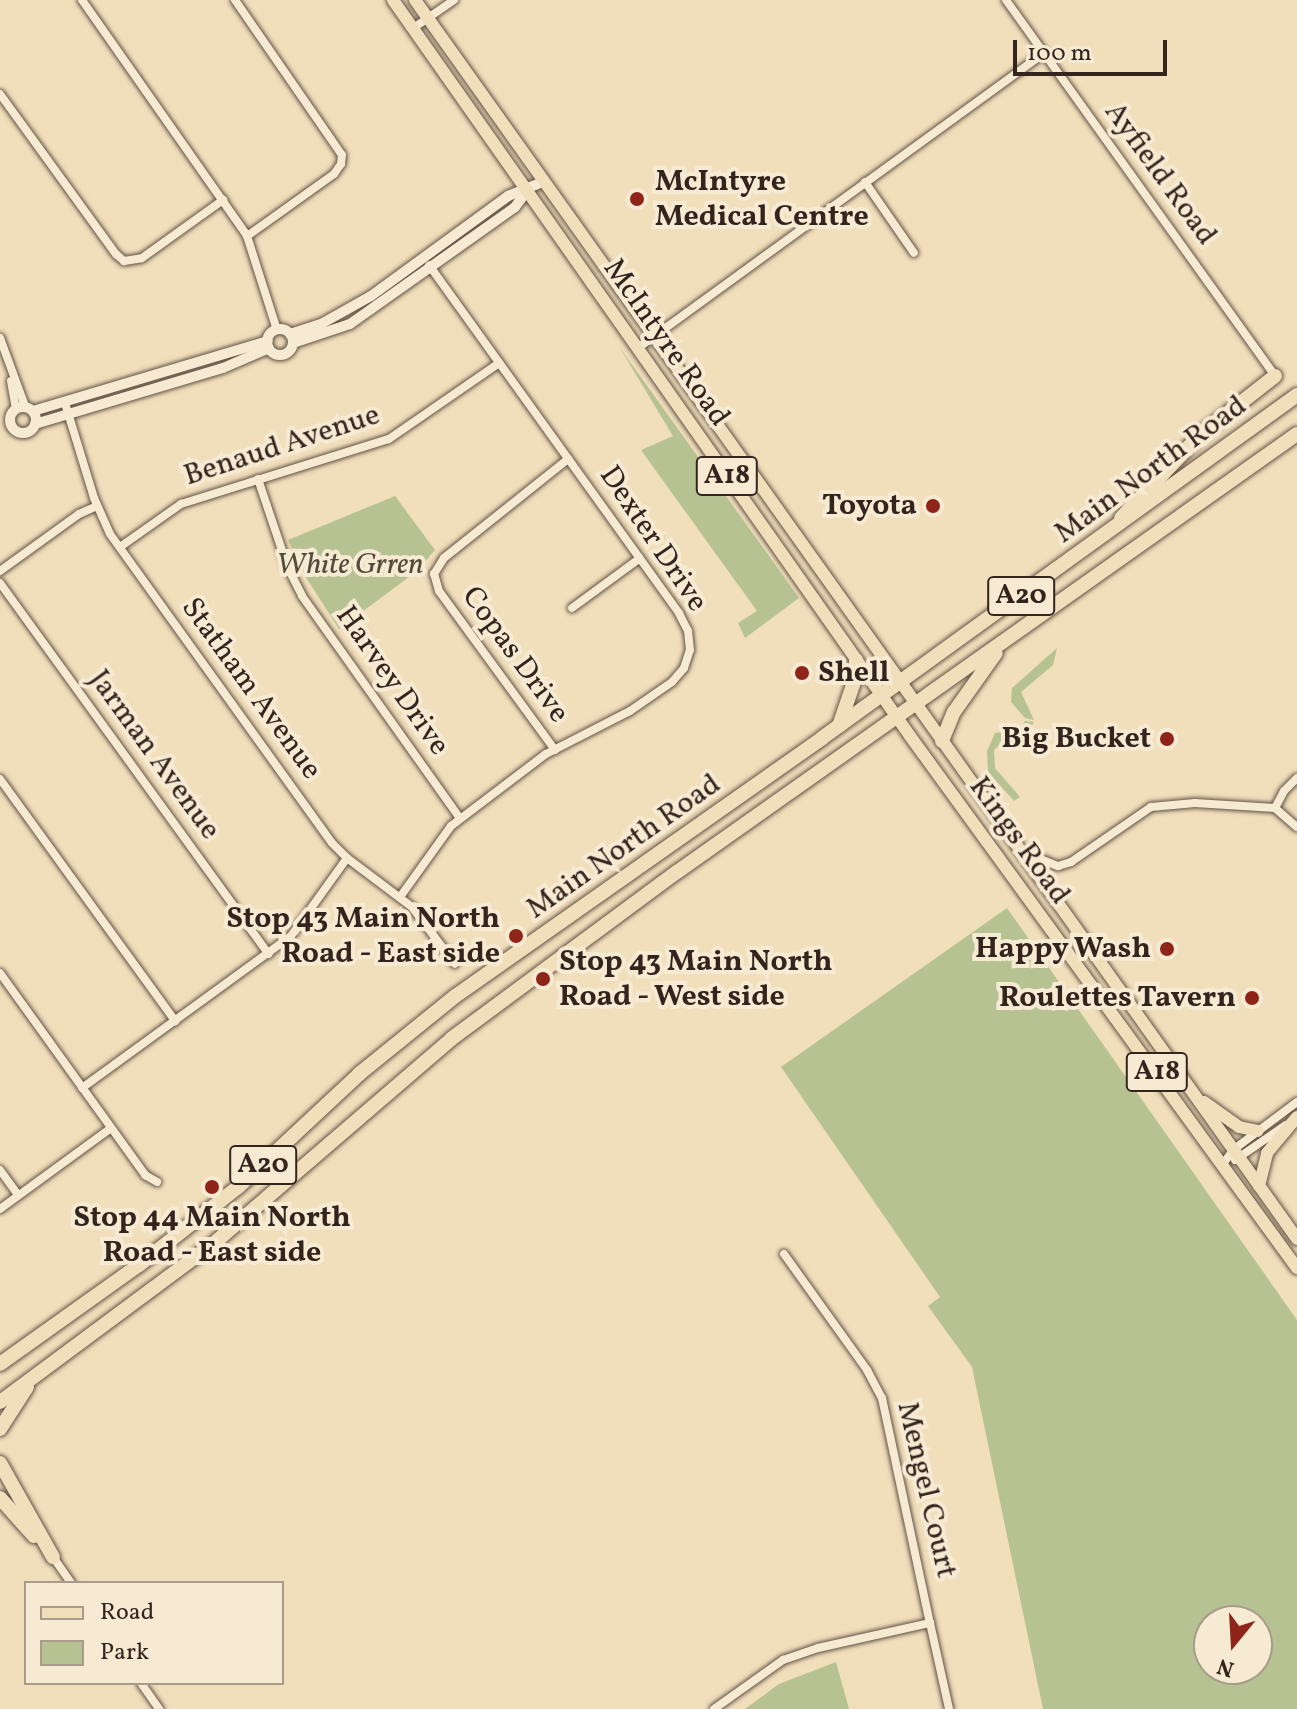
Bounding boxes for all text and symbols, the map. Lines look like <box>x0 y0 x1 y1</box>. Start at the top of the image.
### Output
scale bar <box>1017 24 1171 74</box>
text: 100 m <box>1027 37 1092 71</box>
street label: Ayfield Road <box>1096 95 1224 253</box>
place label: McIntyre Medical Centre <box>655 164 869 234</box>
marker: McIntyre Medical Centre <box>626 188 648 210</box>
street label: McIntyre Road <box>595 252 737 434</box>
street label: Main North Road <box>1048 388 1254 552</box>
street label: Benaud Avenue <box>180 397 384 495</box>
road number: A18 <box>695 452 759 500</box>
street label: Dexter Drive <box>591 459 715 619</box>
place label: Toyota <box>822 488 917 524</box>
marker: Toyota <box>924 497 942 515</box>
park label: White Grren <box>276 547 424 583</box>
road number: A20 <box>987 572 1055 620</box>
street label: Copas Drive <box>453 580 577 730</box>
street label: Statham Avenue <box>173 591 329 787</box>
street label: Harvey Drive <box>327 599 457 763</box>
place label: Shell <box>818 655 890 691</box>
street label: Jarman Avenue <box>80 663 228 847</box>
marker: Shell <box>793 664 811 682</box>
place label: Big Bucket <box>1001 721 1151 757</box>
marker: Big Bucket <box>1158 730 1176 748</box>
street label: Main North Road <box>520 767 728 927</box>
street label: Kings Road <box>961 770 1077 912</box>
place label: Stop 43 Main North Road - East side <box>226 901 500 972</box>
marker: Stop 43 Main North Road - East side <box>507 927 525 945</box>
place label: Happy Wash <box>974 931 1151 967</box>
marker: Happy Wash <box>1158 940 1176 958</box>
place label: Stop 43 Main North Road - West side <box>559 944 833 1014</box>
marker: Stop 43 Main North Road - West side <box>534 970 552 988</box>
place label: Roulettes Tavern <box>998 980 1236 1016</box>
marker: Roulettes Tavern <box>1243 989 1261 1007</box>
road number: A18 <box>1125 1048 1189 1096</box>
road number: A20 <box>229 1141 297 1189</box>
marker: Stop 44 Main North Road - East side <box>203 1178 221 1196</box>
place label: Stop 44 Main North Road - East side <box>73 1200 351 1270</box>
street label: Mengel Court <box>888 1398 964 1582</box>
legend <box>24 1581 284 1685</box>
text: Road <box>100 1596 154 1630</box>
north arrow <box>1193 1605 1273 1685</box>
text: Park <box>100 1636 149 1670</box>
text: N <box>1214 1649 1238 1684</box>

